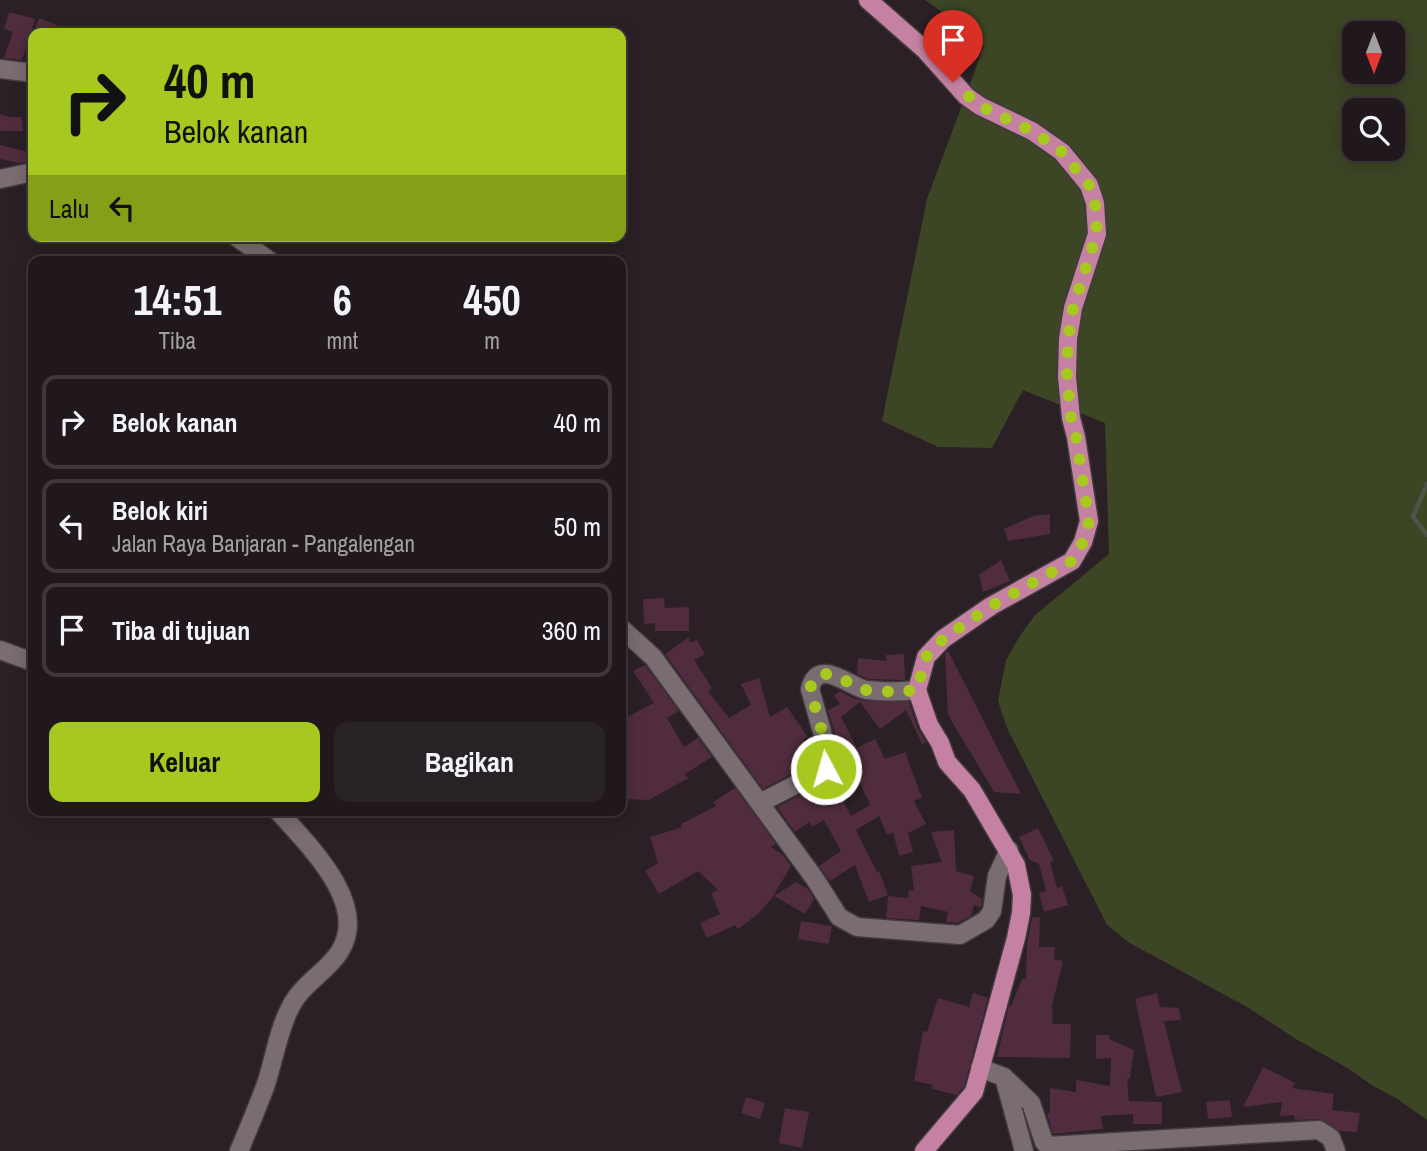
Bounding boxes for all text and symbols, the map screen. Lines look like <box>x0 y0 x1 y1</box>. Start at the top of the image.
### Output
pin <box>923 10 983 82</box>
icon: arrive <box>934 21 972 59</box>
north arrow <box>1342 21 1405 84</box>
map controls <box>1342 21 1405 161</box>
text: 40 m <box>164 47 256 113</box>
icon: right <box>49 56 140 147</box>
button: search <box>1342 98 1405 161</box>
text: Belok kanan <box>164 110 308 153</box>
icon: left <box>103 189 141 227</box>
text: Lalu <box>49 191 89 226</box>
text: 14:51 <box>133 272 221 328</box>
text: 6 <box>333 272 352 328</box>
text: 450 <box>463 272 521 328</box>
text: Tiba <box>159 325 196 356</box>
text: mnt <box>327 325 358 356</box>
text: m <box>484 325 500 356</box>
icon: right <box>53 403 91 441</box>
text: Belok kanan <box>112 405 238 440</box>
text: 40 m <box>554 405 601 440</box>
text: Belok kiri <box>112 493 208 528</box>
icon: left <box>53 507 91 545</box>
text: 50 m <box>554 509 601 544</box>
text: Jalan Raya Banjaran - Pangalengan <box>112 528 415 559</box>
icon: arrive <box>53 611 91 649</box>
text: Tiba di tujuan <box>112 613 250 648</box>
text: 360 m <box>542 613 601 648</box>
button: Keluar <box>49 722 320 802</box>
button: Bagikan <box>334 722 605 802</box>
position arrow <box>789 732 863 806</box>

